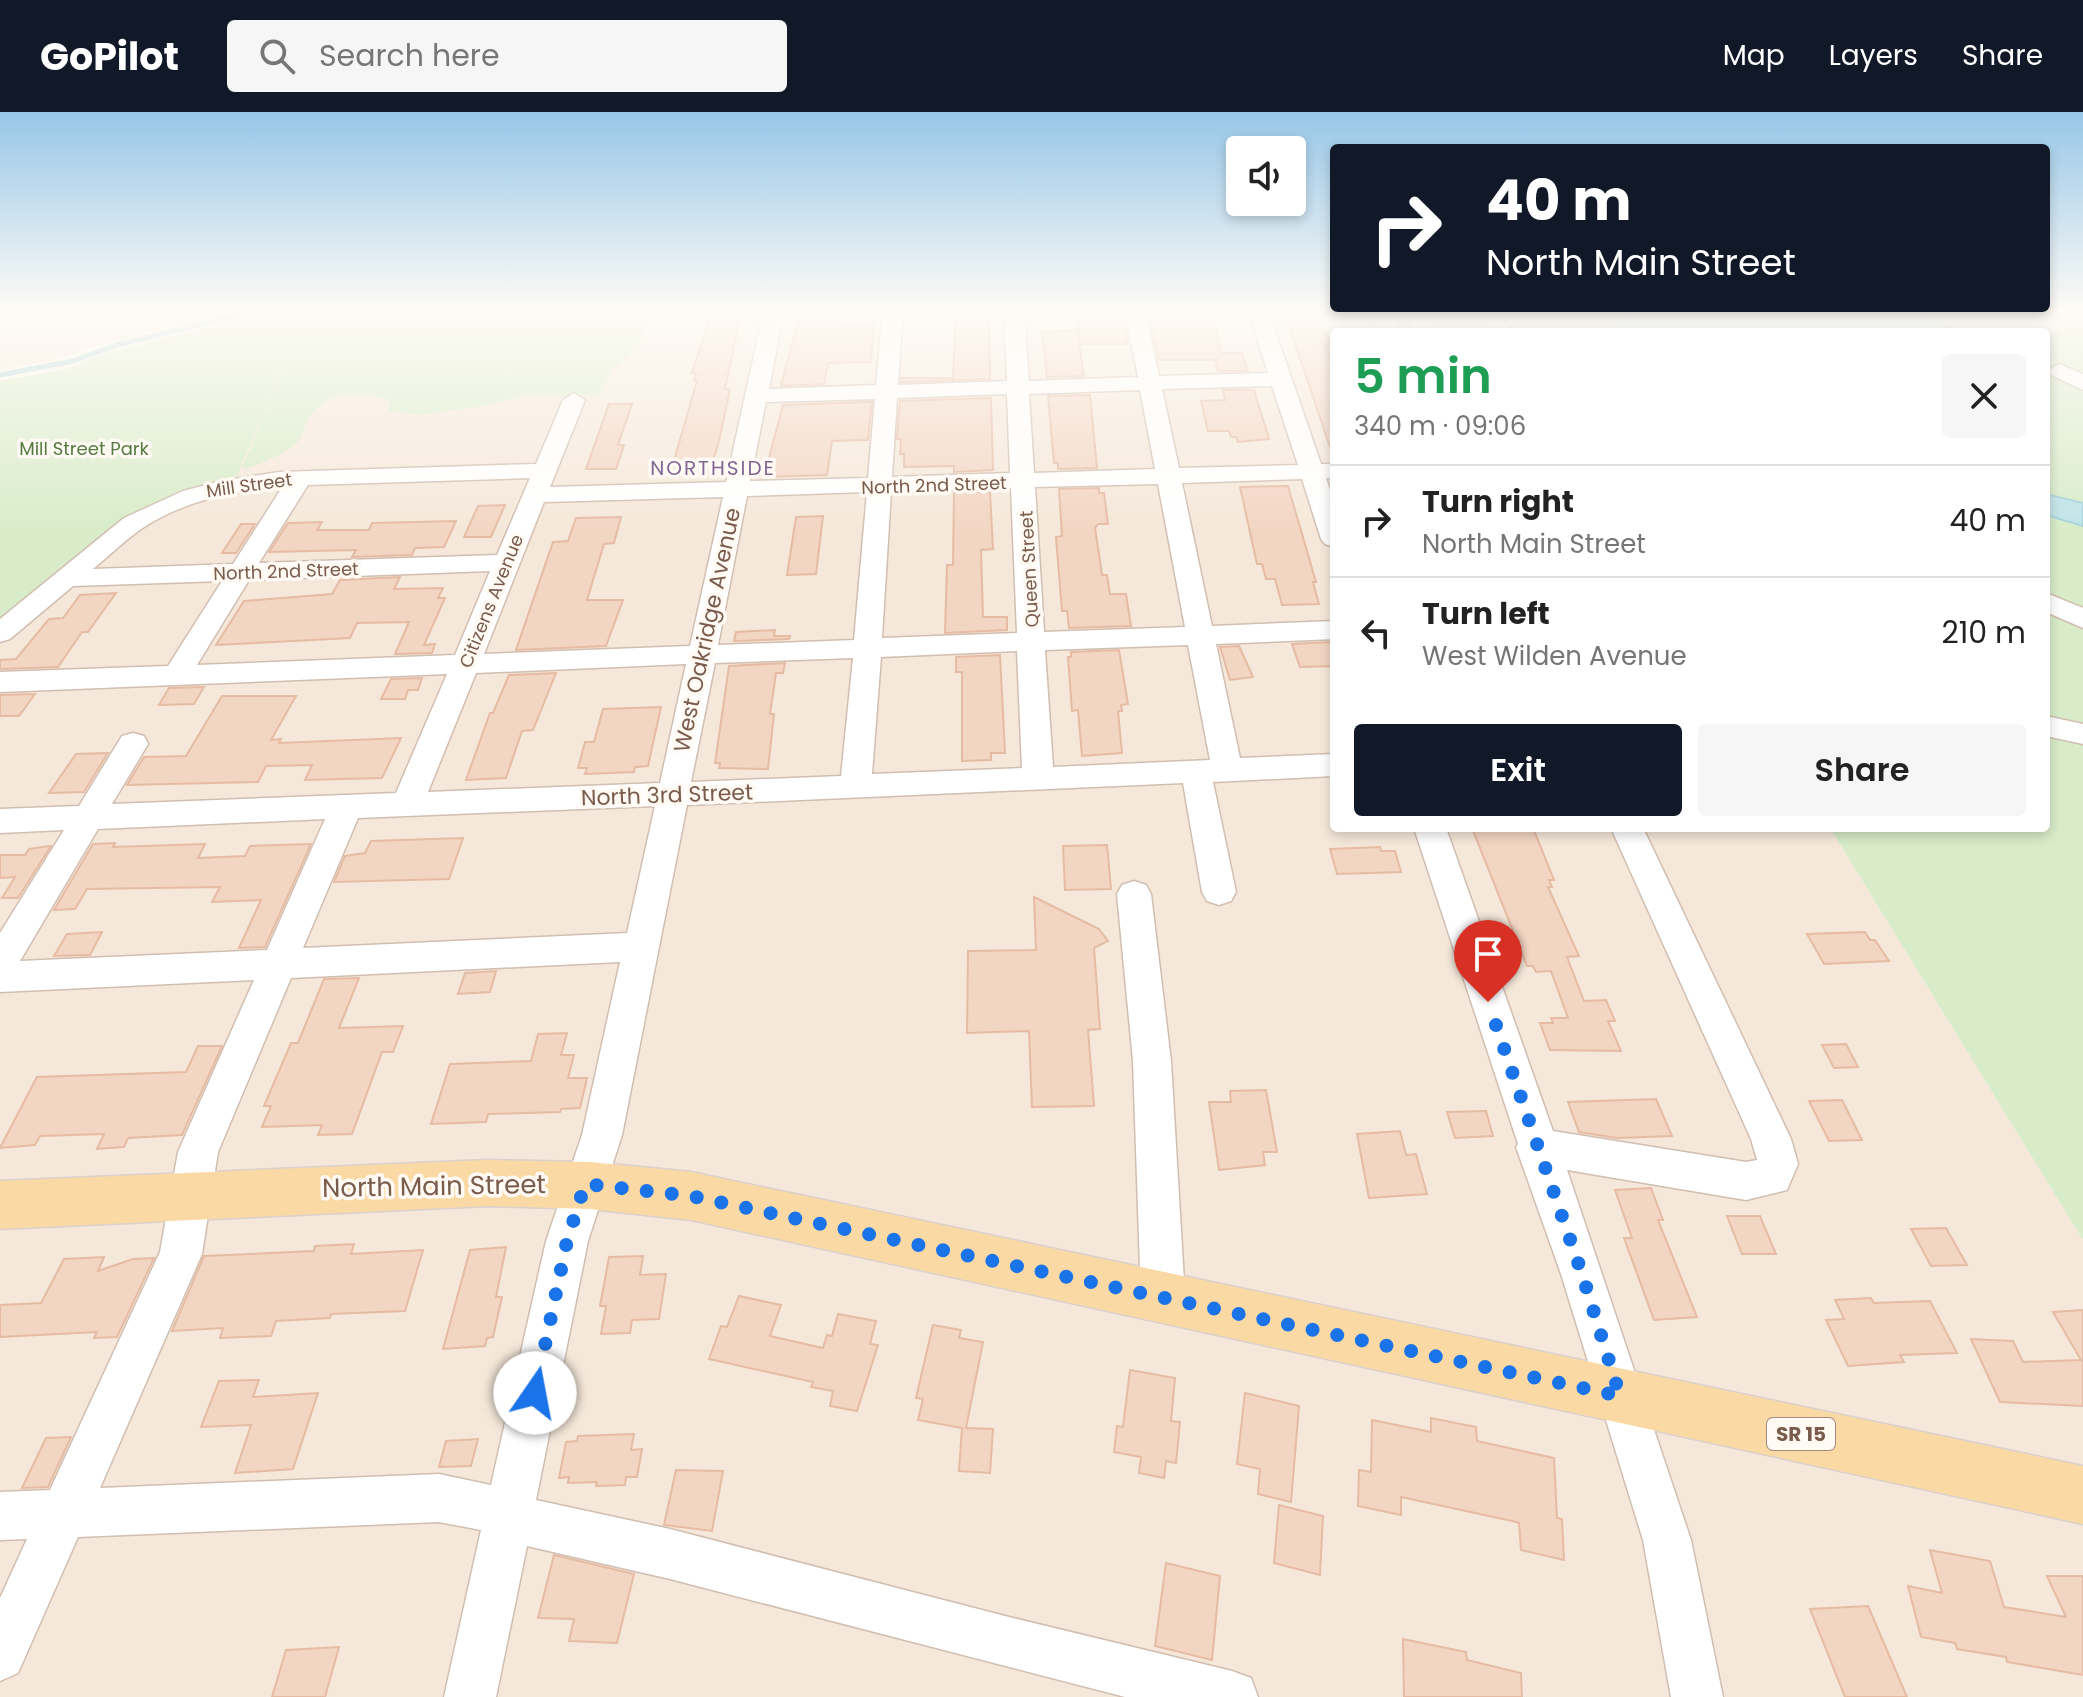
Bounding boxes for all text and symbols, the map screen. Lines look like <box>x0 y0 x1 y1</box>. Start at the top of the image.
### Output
search box <box>227 20 787 92</box>
text: GoPilot <box>40 30 179 83</box>
icon: search <box>255 34 299 78</box>
text: Search here <box>319 34 500 77</box>
text: Map <box>1723 36 1785 75</box>
text: Layers <box>1829 36 1918 75</box>
text: Share <box>1962 36 2043 75</box>
map controls <box>1226 136 1306 216</box>
button: sound <box>1226 136 1306 216</box>
text: 40 m <box>1486 161 1632 240</box>
icon: right <box>1354 176 1458 280</box>
text: North Main Street <box>1486 237 1796 288</box>
text: 5 min <box>1354 343 1492 410</box>
button: close <box>1942 354 2026 438</box>
text: 340 m · 09:06 <box>1354 408 1526 444</box>
park label: Mill Street Park <box>19 436 150 461</box>
district label: NORTHSIDE <box>650 454 776 482</box>
street label: Mill Street <box>205 467 293 503</box>
street label: North 2nd Street <box>861 470 1007 500</box>
text: Turn right <box>1422 480 1574 523</box>
icon: right <box>1354 499 1398 543</box>
text: 40 m <box>1949 499 2026 542</box>
street label: West Oakridge Avenue <box>666 505 748 755</box>
street label: Queen Street <box>1013 510 1045 628</box>
text: North Main Street <box>1422 526 1646 562</box>
street label: Citizens Avenue <box>453 531 529 671</box>
street label: North 2nd Street <box>213 556 359 586</box>
text: Turn left <box>1422 592 1550 635</box>
icon: left <box>1354 611 1398 655</box>
text: 210 m <box>1941 611 2026 654</box>
text: West Wilden Avenue <box>1422 638 1687 674</box>
button: Exit <box>1354 724 1682 816</box>
button: Share <box>1698 724 2026 816</box>
street label: North 3rd Street <box>580 777 754 813</box>
pin <box>1454 920 1522 1002</box>
icon: arrive <box>1466 932 1510 976</box>
street label: North Main Street <box>322 1166 546 1206</box>
position arrow <box>493 1351 577 1435</box>
road number: SR 15 <box>1767 1418 1835 1450</box>

